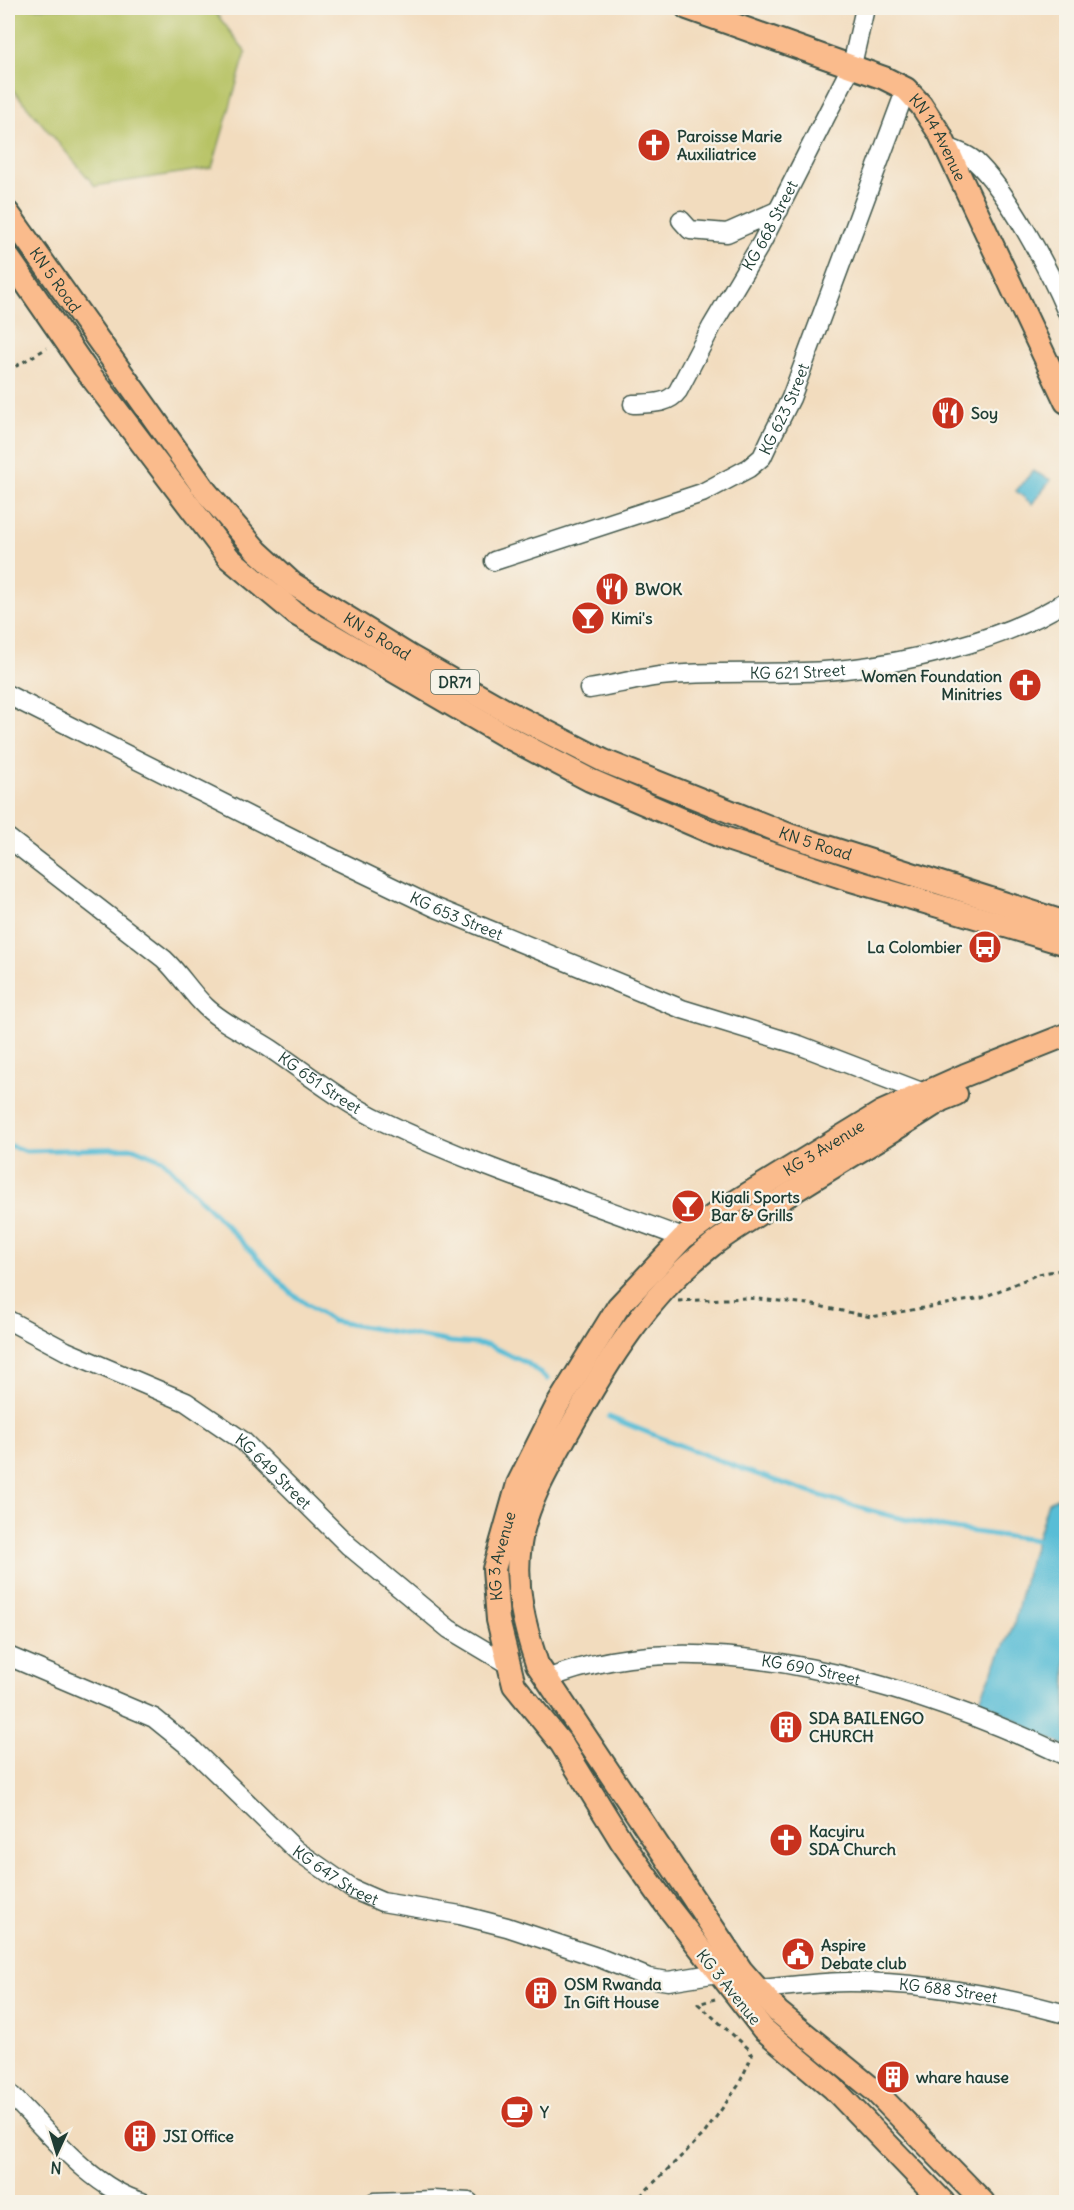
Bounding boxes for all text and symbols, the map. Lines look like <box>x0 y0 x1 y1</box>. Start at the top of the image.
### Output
street label: KN 14 Avenue <box>905 89 971 184</box>
place label: Paroisse Marie Auxiliatrice <box>677 126 782 164</box>
church icon: Paroisse Marie Auxiliatrice <box>636 127 672 163</box>
street label: KG 668 Street <box>737 176 802 274</box>
street label: KN 5 Road <box>26 243 85 316</box>
street label: KG 623 Street <box>754 360 813 458</box>
restaurant icon: Soy <box>930 395 966 431</box>
place label: Soy <box>971 403 998 424</box>
restaurant icon: BWOK <box>594 571 630 607</box>
place label: BWOK <box>635 579 682 599</box>
bar icon: Kimi's <box>570 600 606 636</box>
street label: KN 5 Road <box>340 608 415 664</box>
place label: Kimi's <box>611 608 652 628</box>
street label: KG 621 Street <box>750 659 847 683</box>
place label: Women Foundation Minitries <box>862 666 1002 704</box>
church icon: Women Foundation Minitries <box>1007 667 1043 703</box>
road number: DR71 <box>431 670 479 694</box>
street label: KN 5 Road <box>776 822 854 864</box>
street label: KG 653 Street <box>407 887 506 944</box>
bus stop icon: La Colombier <box>967 929 1003 965</box>
place label: La Colombier <box>867 937 962 957</box>
street label: KG 651 Street <box>274 1047 365 1118</box>
street label: KG 3 Avenue <box>779 1115 868 1180</box>
place label: Kigali Sports Bar & Grills <box>711 1187 800 1225</box>
bar icon: Kigali Sports Bar & Grills <box>670 1188 706 1224</box>
street label: KG 649 Street <box>232 1429 316 1514</box>
street label: KG 3 Avenue <box>484 1509 520 1602</box>
street label: KG 690 Street <box>760 1650 863 1690</box>
place label: SDA BAILENGO CHURCH <box>809 1708 924 1746</box>
building icon: SDA BAILENGO CHURCH <box>768 1709 804 1745</box>
place label: Kacyiru SDA Church <box>809 1821 896 1859</box>
church icon: Kacyiru SDA Church <box>768 1822 804 1858</box>
street label: KG 647 Street <box>289 1841 382 1910</box>
place label: Aspire Debate club <box>821 1935 907 1973</box>
public building icon: Aspire Debate club <box>780 1936 816 1972</box>
street label: KG 3 Avenue <box>692 1945 766 2029</box>
place label: OSM Rwanda In Gift House <box>564 1974 662 2012</box>
street label: KG 688 Street <box>898 1974 1000 2008</box>
building icon: OSM Rwanda In Gift House <box>523 1975 559 2011</box>
building icon: whare hause <box>875 2059 911 2095</box>
place label: whare hause <box>916 2067 1009 2087</box>
cafe icon: Y <box>499 2094 535 2130</box>
place label: Y <box>539 2102 549 2122</box>
building icon: JSI Office <box>122 2118 158 2154</box>
north arrow <box>27 2123 87 2183</box>
place label: JSI Office <box>163 2126 234 2146</box>
text: N <box>50 2158 62 2178</box>

